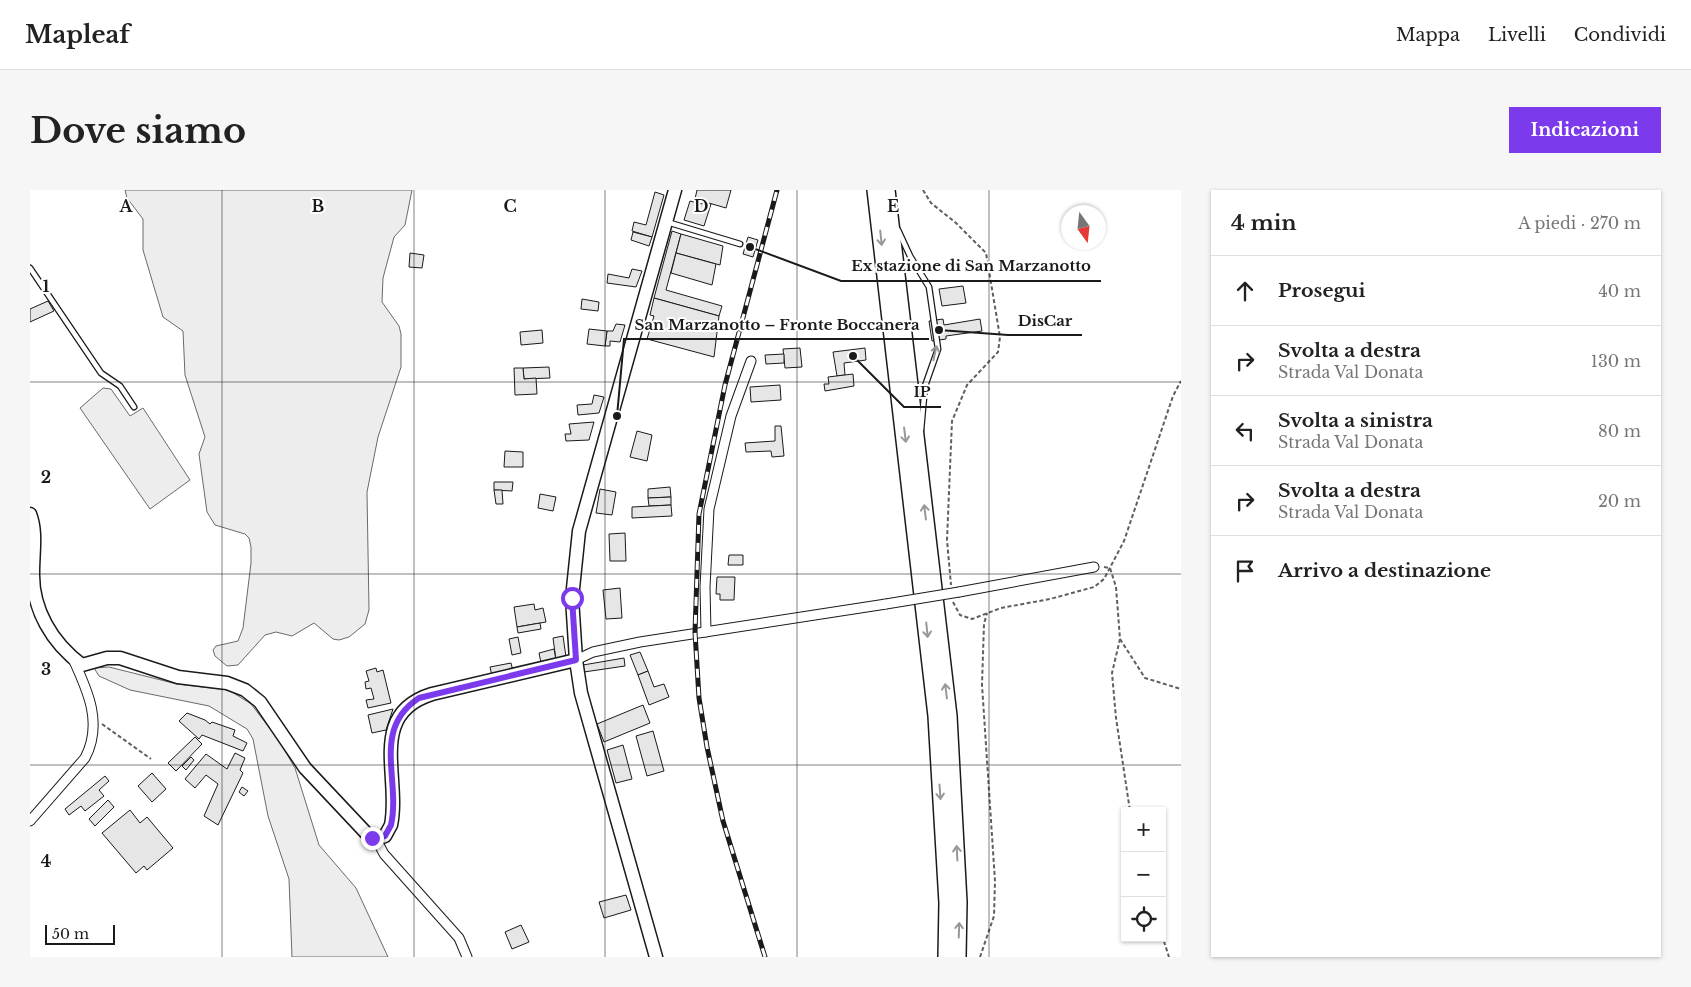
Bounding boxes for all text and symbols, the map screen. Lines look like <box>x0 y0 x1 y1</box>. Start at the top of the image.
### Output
text: Mapleaf <box>25 20 130 49</box>
text: Mappa <box>1396 24 1460 46</box>
text: Livelli <box>1488 24 1546 46</box>
text: Condividi <box>1574 24 1666 46</box>
button: Indicazioni <box>1509 107 1661 153</box>
text: Dove siamo <box>30 109 246 152</box>
text: A <box>119 196 134 216</box>
text: B <box>312 196 325 216</box>
text: C <box>503 196 517 216</box>
text: D <box>694 196 708 216</box>
text: E <box>887 196 899 216</box>
north arrow <box>1061 205 1106 250</box>
text: 4 min <box>1231 210 1297 236</box>
text: A piedi · 270 m <box>1518 213 1641 233</box>
one-way arrow <box>876 230 886 246</box>
callout: Ex stazione di San Marzanotto <box>841 251 1101 281</box>
text: Ex stazione di San Marzanotto <box>851 256 1091 275</box>
text: 1 <box>43 276 50 296</box>
icon: ahead <box>1231 277 1259 305</box>
text: Prosegui <box>1278 279 1365 302</box>
text: 40 m <box>1598 281 1641 301</box>
callout: DisCar <box>1008 305 1082 335</box>
callout: San Marzanotto – Fronte Boccanera <box>624 309 929 339</box>
text: DisCar <box>1018 311 1073 330</box>
text: San Marzanotto – Fronte Boccanera <box>634 315 920 334</box>
text: Svolta a destra <box>1278 339 1421 362</box>
one-way arrow <box>931 345 940 361</box>
icon: right <box>1231 347 1259 375</box>
text: 130 m <box>1591 351 1641 371</box>
text: Strada Val Donata <box>1278 362 1423 382</box>
callout: IP <box>904 377 941 407</box>
text: IP <box>913 382 931 401</box>
text: Svolta a sinistra <box>1278 409 1433 432</box>
icon: left <box>1231 417 1259 445</box>
text: 80 m <box>1598 421 1641 441</box>
one-way arrow <box>900 426 910 442</box>
text: Strada Val Donata <box>1278 432 1423 452</box>
text: 2 <box>41 467 51 487</box>
text: Svolta a destra <box>1278 479 1421 502</box>
icon: right <box>1231 487 1259 515</box>
text: 20 m <box>1598 491 1641 511</box>
text: Strada Val Donata <box>1278 502 1423 522</box>
one-way arrow <box>920 505 930 521</box>
icon: arrive <box>1231 557 1259 585</box>
text: Arrivo a destinazione <box>1278 559 1491 582</box>
route start <box>561 587 584 610</box>
one-way arrow <box>922 622 932 638</box>
text: 3 <box>41 659 51 679</box>
one-way arrow <box>941 684 951 700</box>
one-way arrow <box>936 784 945 800</box>
map controls <box>1121 807 1166 942</box>
button: + <box>1121 807 1166 852</box>
route end <box>361 827 384 850</box>
one-way arrow <box>952 846 961 862</box>
text: 4 <box>41 851 51 871</box>
button: − <box>1121 852 1166 897</box>
button: locate <box>1121 897 1166 942</box>
scale bar <box>45 922 115 945</box>
one-way arrow <box>954 922 963 938</box>
text: 50 m <box>52 925 89 943</box>

